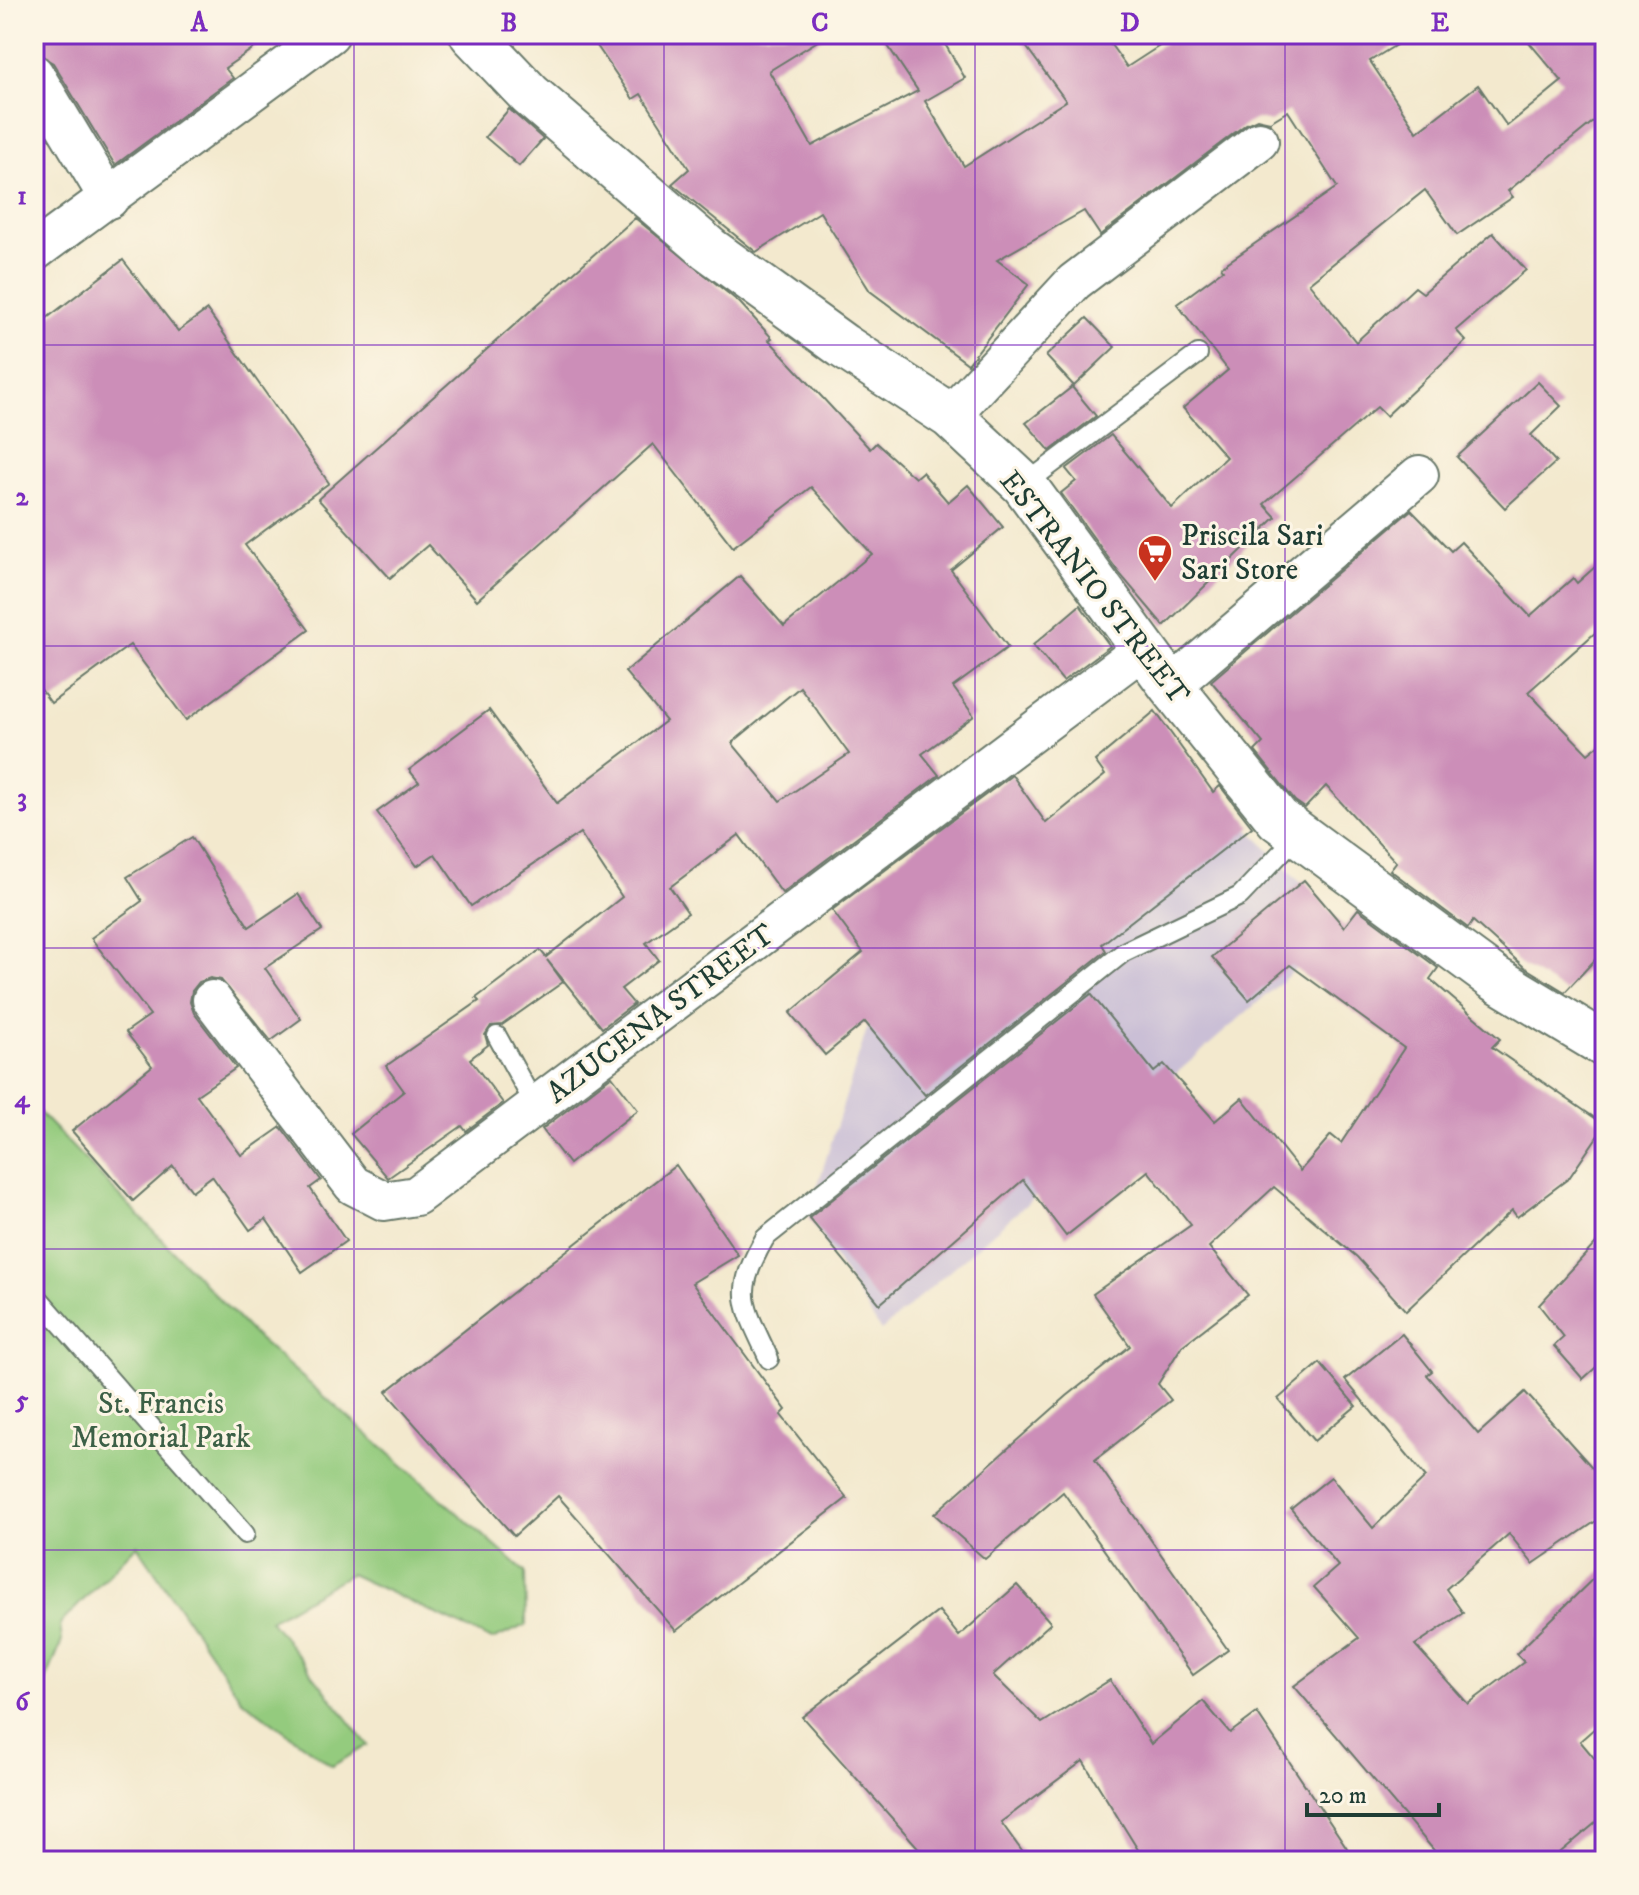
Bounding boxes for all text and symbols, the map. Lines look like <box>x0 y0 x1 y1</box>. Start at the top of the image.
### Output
text: A <box>190 7 209 40</box>
text: B <box>501 7 517 40</box>
text: C <box>811 7 829 40</box>
text: D <box>1120 7 1140 40</box>
text: E <box>1431 7 1449 40</box>
text: 1 <box>17 180 27 213</box>
street label: ESTRANIO STREET <box>991 464 1197 713</box>
text: 2 <box>16 481 30 514</box>
place label: Priscila Sari Sari Store <box>1181 518 1324 589</box>
supermarket icon: Priscila Sari Sari Store <box>1136 533 1174 583</box>
text: 3 <box>17 782 27 815</box>
street label: AZUCENA STREET <box>540 916 782 1112</box>
text: 4 <box>15 1083 31 1116</box>
text: 5 <box>15 1384 29 1417</box>
park label: St. Francis Memorial Park <box>71 1386 251 1457</box>
text: 6 <box>15 1686 30 1719</box>
scale bar <box>1307 1767 1439 1817</box>
text: 20 m <box>1319 1781 1367 1811</box>

